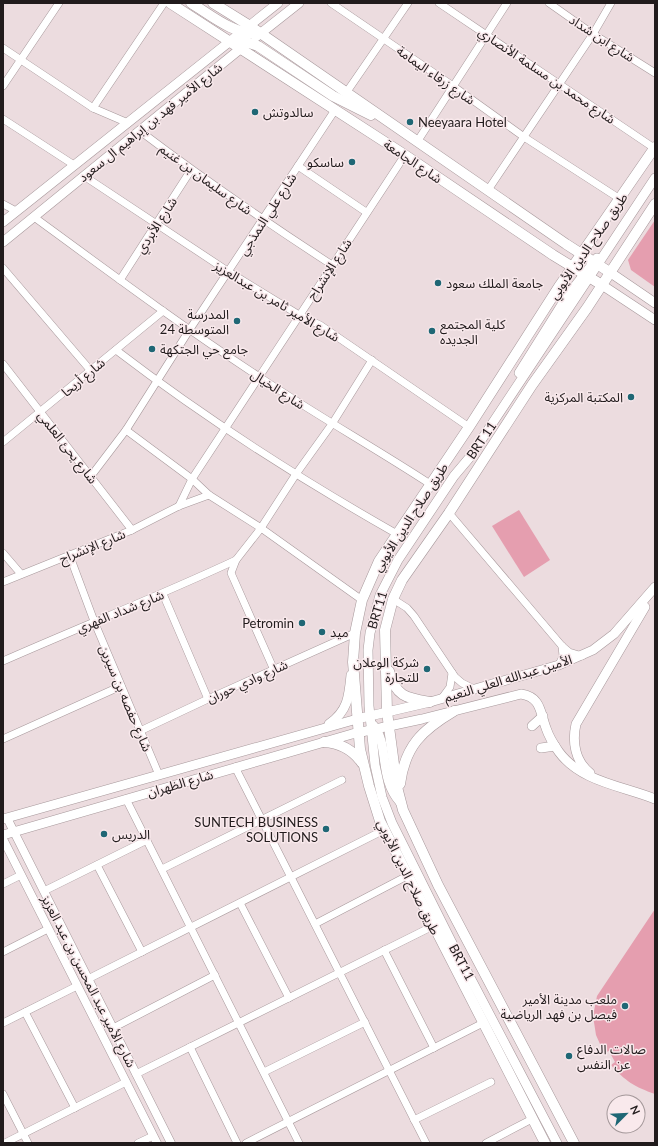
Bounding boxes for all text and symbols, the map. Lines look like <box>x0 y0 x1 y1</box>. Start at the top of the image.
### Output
street label: شارع ابن شداد <box>565 11 638 68</box>
street label: شارع محمد بن مسلمة الأنصاري <box>474 23 619 129</box>
street label: شارع زرقاء اليمامة <box>392 42 478 110</box>
street label: شارع الأمير فهد بن إبراهيم ال سعود <box>75 59 227 187</box>
place label: سالدوتش <box>263 104 313 121</box>
marker: سالدوتش <box>250 107 260 117</box>
place label: Neeyaara Hotel <box>418 114 507 130</box>
marker: Neeyaara Hotel <box>405 117 415 127</box>
street label: شارع الجامعة <box>379 136 445 189</box>
street label: شارع سليمان بن غنيم <box>155 140 255 220</box>
place label: ساسكو <box>307 154 344 170</box>
marker: ساسكو <box>347 157 357 167</box>
street label: شارع علي النمذجي <box>235 170 302 260</box>
street label: طريق صلاح الدين الأيوبي <box>545 190 633 304</box>
street label: شارع الأبردي <box>132 194 183 258</box>
street label: شارع الإنشراح <box>303 235 357 304</box>
street label: شارع الأمير ثامر بن عبدالعزيز <box>209 257 343 347</box>
place label: جامعة الملك سعود <box>446 275 544 291</box>
marker: جامعة الملك سعود <box>433 278 443 288</box>
place label: المدرسة المتوسطة 24 <box>160 306 229 337</box>
marker: المدرسة المتوسطة 24 <box>232 316 242 326</box>
place label: كلية المجتمع الجديده <box>440 316 506 347</box>
marker: كلية المجتمع الجديده <box>427 326 437 336</box>
place label: جامع حي الجتكهة <box>160 341 249 360</box>
marker: جامع حي الجتكهة <box>147 344 157 354</box>
street label: شارع أريحا <box>58 354 110 402</box>
street label: شارع الخيال <box>246 366 308 415</box>
place label: المكتبة المركزية <box>545 389 623 405</box>
marker: المكتبة المركزية <box>626 392 636 402</box>
street label: شارع يحئ العلمي <box>32 407 101 488</box>
street label: BRT 11 <box>463 418 499 462</box>
street label: طريق صلاح الدين الأيوبي <box>369 460 454 576</box>
street label: شارع الإنشراح <box>57 525 129 569</box>
street label: شارع شداد الفهري <box>74 586 167 639</box>
street label: BRT11 <box>364 589 390 631</box>
place label: Petromin <box>242 615 294 631</box>
marker: Petromin <box>297 618 307 628</box>
place label: ميد <box>330 624 349 640</box>
marker: ميد <box>317 627 327 637</box>
street label: شارع حفصه بن سيرين <box>94 642 156 755</box>
street label: الأمين عبدالله العلي النعيم <box>442 651 575 708</box>
place label: شركة الوعلان للتجارة <box>353 654 419 685</box>
street label: شارع وادي حوران <box>204 656 291 709</box>
marker: شركة الوعلان للتجارة <box>422 664 432 674</box>
street label: شارع الظهران <box>145 766 216 803</box>
place label: SUNTECH BUSINESS SOLUTIONS <box>194 814 318 845</box>
street label: طريق صلاح الدين الأيوبي <box>371 817 444 939</box>
marker: SUNTECH BUSINESS SOLUTIONS <box>321 824 331 834</box>
place label: الدريس <box>112 826 150 843</box>
marker: الدريس <box>99 829 109 839</box>
street label: شارع الأمير عبد المحسن بن عبد العزيز <box>35 891 140 1071</box>
street label: BRT11 <box>446 941 478 983</box>
place label: ملعب مدينة الأمير فيصل بن فهد الرياضية <box>500 991 617 1023</box>
marker: ملعب مدينة الأمير فيصل بن فهد الرياضية <box>620 1001 630 1011</box>
place label: صالات الدفاع عن النفس <box>577 1041 646 1073</box>
marker: صالات الدفاع عن النفس <box>564 1051 574 1061</box>
north arrow <box>606 1094 646 1134</box>
text: N <box>628 1103 643 1116</box>

